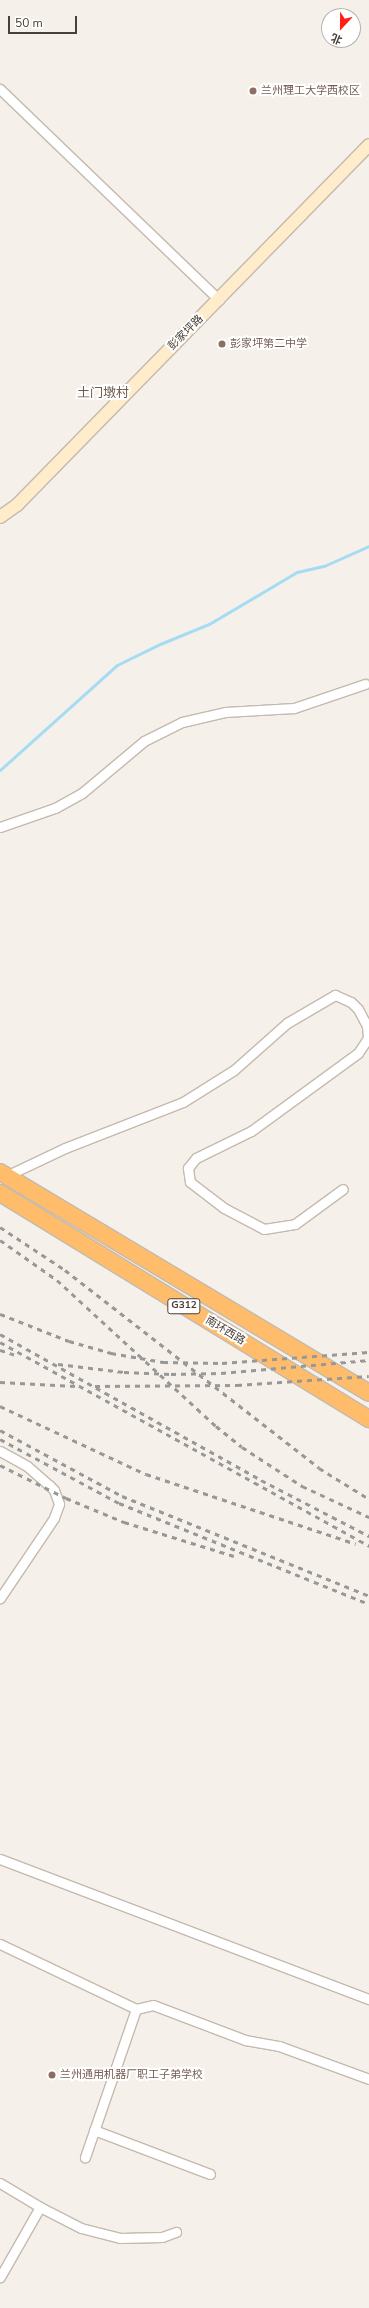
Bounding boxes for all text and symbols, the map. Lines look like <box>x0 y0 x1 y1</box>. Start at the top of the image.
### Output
scale bar <box>10 8 79 34</box>
north arrow <box>321 8 361 48</box>
text: 50 m <box>15 15 43 31</box>
text: 北 <box>329 30 345 48</box>
place label: 兰州理工大学西校区 <box>261 84 360 98</box>
marker: 兰州理工大学西校区 <box>248 86 258 96</box>
street label: 彭家坪路 <box>166 313 206 353</box>
place label: 彭家坪第二中学 <box>230 337 307 351</box>
marker: 彭家坪第二中学 <box>217 339 227 349</box>
district label: 土门墩村 <box>77 385 129 401</box>
road number: G312 <box>167 1298 201 1314</box>
street label: 南环西路 <box>203 1314 247 1348</box>
place label: 兰州通用机器厂职工子弟学校 <box>60 2068 203 2082</box>
marker: 兰州通用机器厂职工子弟学校 <box>47 2070 57 2080</box>

